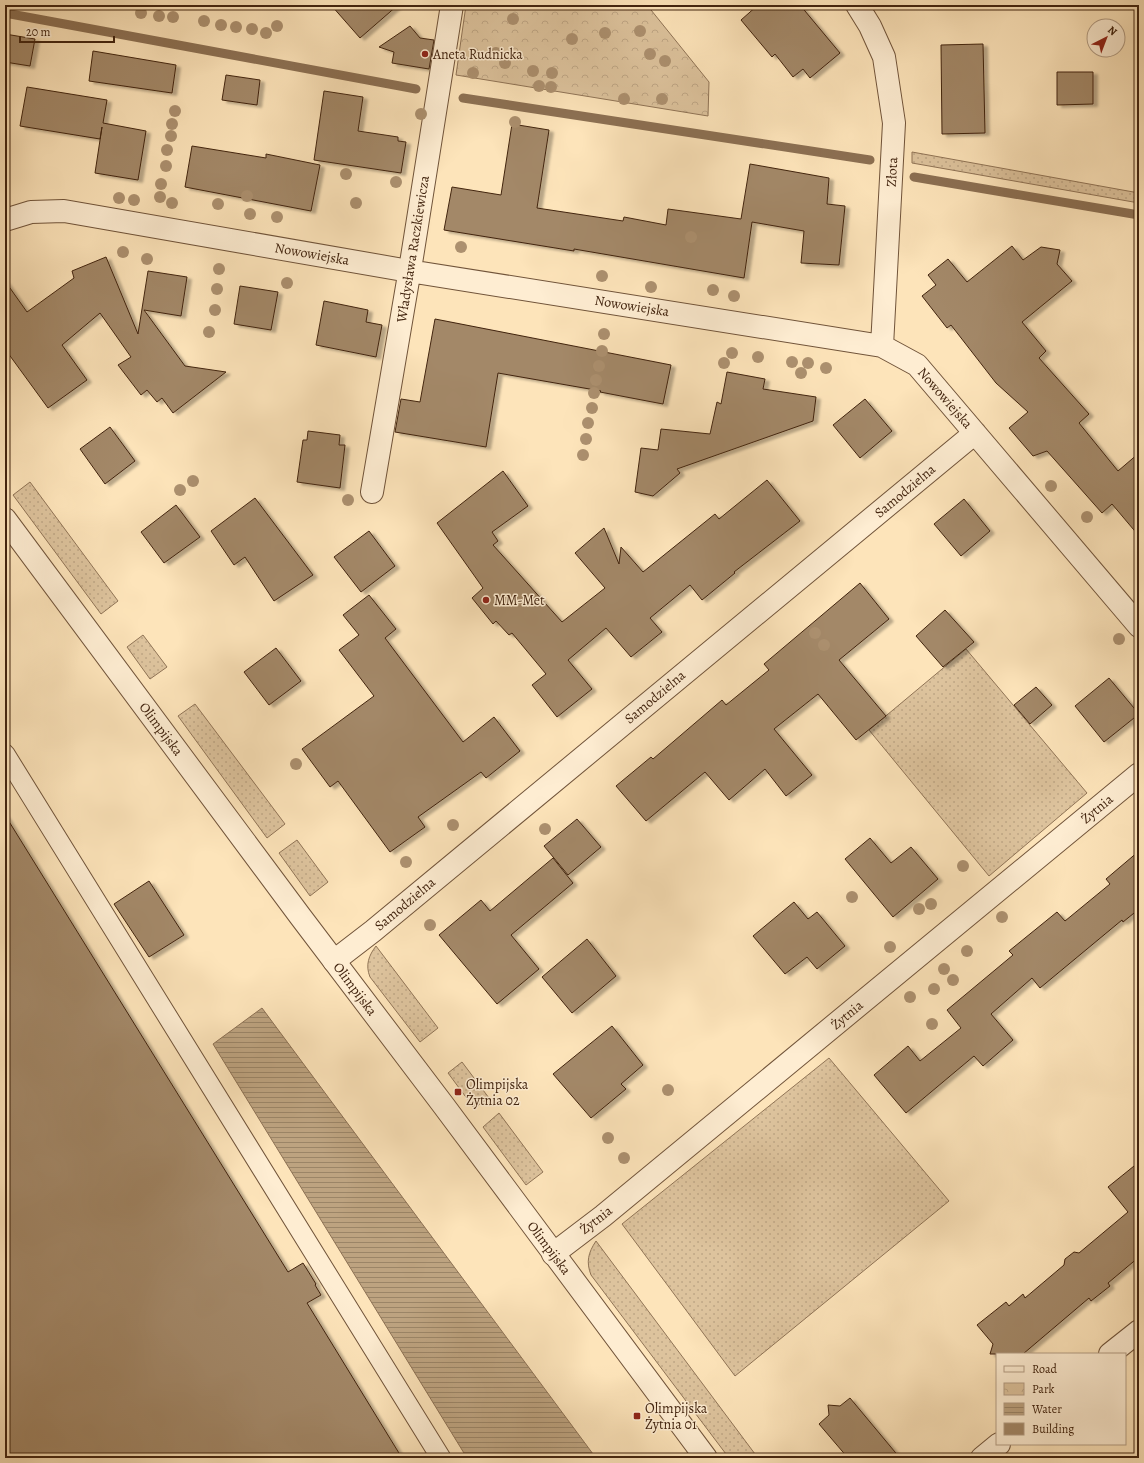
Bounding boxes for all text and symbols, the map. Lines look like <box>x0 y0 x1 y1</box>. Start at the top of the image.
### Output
scale bar <box>20 18 114 44</box>
north arrow <box>1086 18 1126 58</box>
text: N <box>1104 23 1120 39</box>
text: 20 m <box>26 24 50 40</box>
place label: Aneta Rudnicka <box>432 45 523 64</box>
marker: Aneta Rudnicka <box>420 49 430 59</box>
street label: Złota <box>882 156 902 187</box>
street label: Władysława Raczkiewicza <box>392 174 434 325</box>
street label: Nowowiejska <box>273 238 351 270</box>
street label: Nowowiejska <box>593 291 671 321</box>
street label: Nowowiejska <box>913 363 977 433</box>
street label: Samodzielna <box>871 460 940 522</box>
place label: MM-Met <box>494 591 545 610</box>
marker: MM-Met <box>481 595 491 605</box>
street label: Samodzielna <box>621 666 690 728</box>
street label: Olimpijska <box>135 698 188 760</box>
street label: Żytnia <box>1077 790 1118 828</box>
street label: Samodzielna <box>371 873 440 935</box>
street label: Olimpijska <box>329 958 382 1020</box>
street label: Żytnia <box>827 996 868 1034</box>
place label: Olimpijska Żytnia 02 <box>466 1075 529 1110</box>
marker: Olimpijska Żytnia 02 <box>453 1087 463 1097</box>
street label: Żytnia <box>576 1201 617 1239</box>
street label: Olimpijska <box>523 1217 576 1279</box>
legend <box>996 1353 1126 1445</box>
text: Road <box>1032 1361 1058 1377</box>
text: Park <box>1032 1381 1055 1397</box>
place label: Olimpijska Żytnia 01 <box>645 1399 708 1434</box>
text: Water <box>1031 1401 1062 1417</box>
marker: Olimpijska Żytnia 01 <box>632 1411 642 1421</box>
text: Building <box>1032 1421 1074 1437</box>

